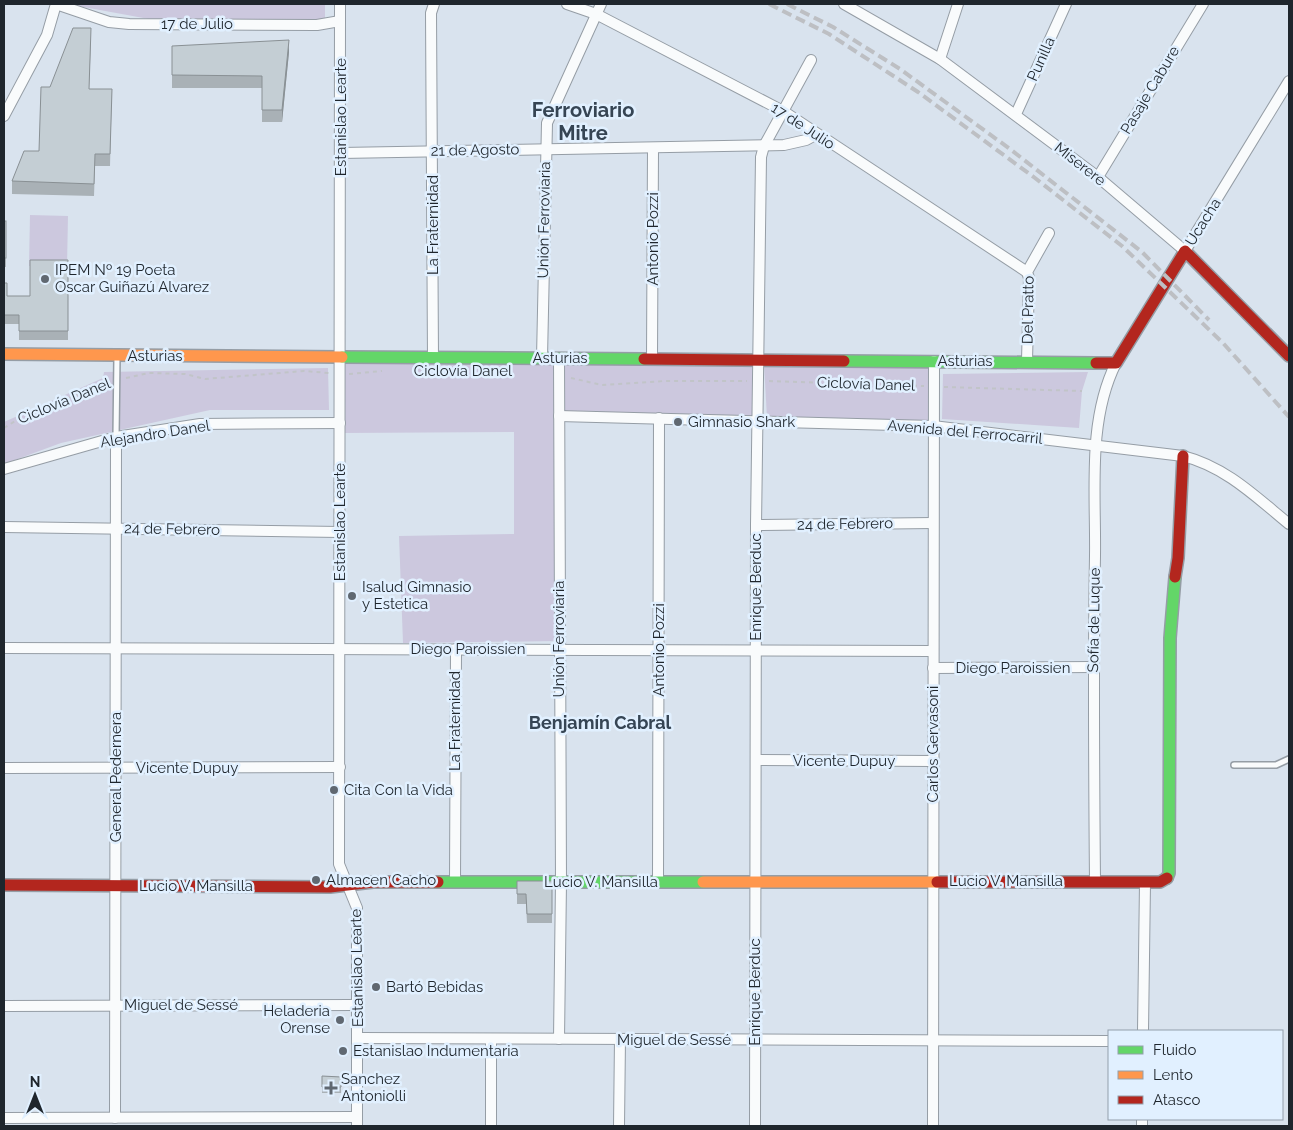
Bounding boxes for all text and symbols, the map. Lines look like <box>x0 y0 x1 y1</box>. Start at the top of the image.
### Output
street label: 17 de Julio <box>161 15 233 33</box>
street label: Punilla <box>1023 34 1059 84</box>
street label: Pasaje Cabure <box>1117 43 1183 137</box>
street label: Estanislao Learte <box>332 58 350 176</box>
district label: Ferroviario Mitre <box>532 98 634 145</box>
street label: 17 de Julio <box>768 99 838 153</box>
street label: Miserere <box>1051 138 1109 190</box>
street label: 21 de Agosto <box>430 140 520 160</box>
street label: Unión Ferroviaria <box>534 161 554 279</box>
street label: La Fraternidad <box>424 175 442 275</box>
street label: Antonio Pozzi <box>644 192 662 286</box>
street label: Ucacha <box>1181 195 1225 249</box>
place label: IPEM Nº 19 Poeta Oscar Guiñazú Alvarez <box>55 261 209 296</box>
marker: IPEM Nº 19 Poeta Oscar Guiñazú Alvarez <box>39 273 51 285</box>
street label: Del Pratto <box>1018 276 1038 344</box>
street label: Asturias <box>127 347 183 365</box>
street label: Asturias <box>532 349 588 367</box>
street label: Asturias <box>937 352 993 370</box>
street label: Ciclovía Danel <box>414 362 513 380</box>
street label: Ciclovía Danel <box>817 373 916 395</box>
street label: Ciclovía Danel <box>15 374 114 428</box>
place label: Gimnasio Shark <box>688 413 795 431</box>
street label: Alejandro Danel <box>99 416 212 452</box>
marker: Gimnasio Shark <box>672 416 684 428</box>
street label: Avenida del Ferrocarril <box>887 416 1044 448</box>
street label: Estanislao Learte <box>331 463 349 581</box>
street label: 24 de Febrero <box>797 514 893 534</box>
street label: 24 de Febrero <box>124 519 220 539</box>
street label: Enrique Berduc <box>747 533 765 641</box>
street label: Sofía de Luque <box>1084 567 1104 672</box>
place label: Isalud Gimnasio y Estetica <box>362 578 471 613</box>
street label: Unión Ferroviaria <box>550 581 568 698</box>
marker: Isalud Gimnasio y Estetica <box>346 590 358 602</box>
street label: Antonio Pozzi <box>650 603 668 697</box>
street label: Diego Paroissien <box>411 640 525 658</box>
street label: Diego Paroissien <box>956 659 1070 677</box>
street label: La Fraternidad <box>446 671 464 771</box>
street label: Carlos Gervasoni <box>924 686 942 802</box>
street label: General Pedernera <box>107 712 125 842</box>
district label: Benjamín Cabral <box>529 712 672 733</box>
street label: Vicente Dupuy <box>793 752 895 770</box>
street label: Vicente Dupuy <box>136 759 238 777</box>
place label: Cita Con la Vida <box>344 781 453 799</box>
marker: Cita Con la Vida <box>328 784 340 796</box>
place label: Almacen Cacho <box>326 871 436 889</box>
street label: Lucio V. Mansilla <box>949 872 1063 890</box>
street label: Lucio V. Mansilla <box>544 873 658 891</box>
marker: Almacen Cacho <box>310 874 322 886</box>
street label: Lucio V. Mansilla <box>139 877 253 895</box>
street label: Estanislao Learte <box>347 908 367 1027</box>
street label: Enrique Berduc <box>746 938 764 1046</box>
place label: Bartó Bebidas <box>386 978 483 996</box>
marker: Bartó Bebidas <box>370 981 382 993</box>
street label: Miguel de Sessé <box>124 996 238 1014</box>
place label: Heladeria Orense <box>263 1002 330 1037</box>
marker: Heladeria Orense <box>334 1014 346 1026</box>
legend <box>1108 1030 1283 1120</box>
street label: Miguel de Sessé <box>617 1031 731 1049</box>
text: Fluido <box>1153 1041 1196 1059</box>
place label: Estanislao Indumentaria <box>353 1042 519 1060</box>
marker: Estanislao Indumentaria <box>337 1045 349 1057</box>
text: Lento <box>1153 1066 1193 1084</box>
north arrow <box>10 1070 60 1120</box>
place label: Sanchez Antoniolli <box>341 1070 406 1105</box>
text: N <box>30 1074 40 1090</box>
marker: Sanchez Antoniolli <box>325 1082 337 1094</box>
text: Atasco <box>1153 1091 1200 1109</box>

